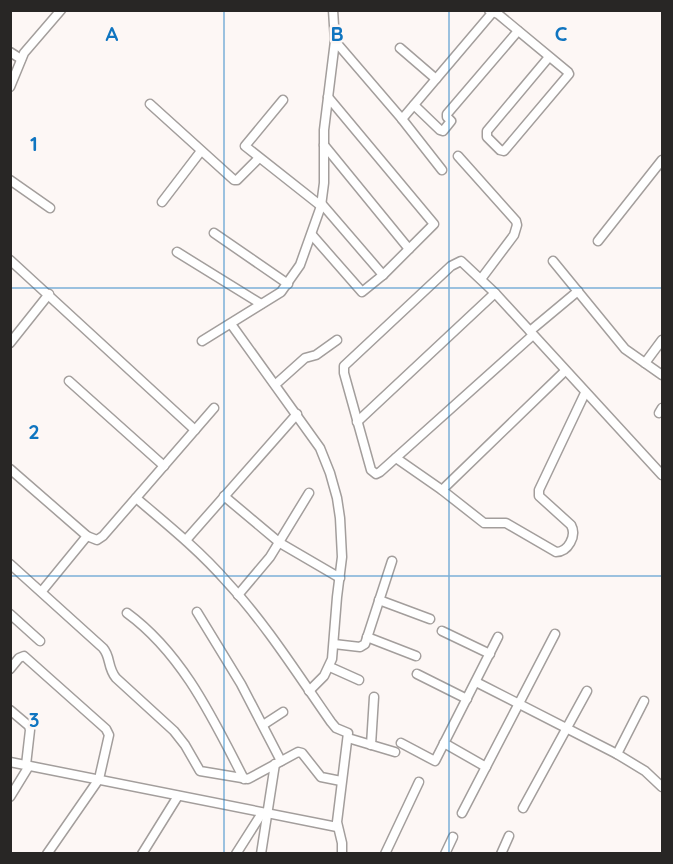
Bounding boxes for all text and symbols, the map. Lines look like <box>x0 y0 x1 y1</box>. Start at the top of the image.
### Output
text: A <box>106 21 119 46</box>
text: B <box>330 21 344 46</box>
text: C <box>555 21 568 46</box>
text: 1 <box>30 131 38 156</box>
text: 2 <box>28 419 40 444</box>
text: 3 <box>29 707 39 732</box>

